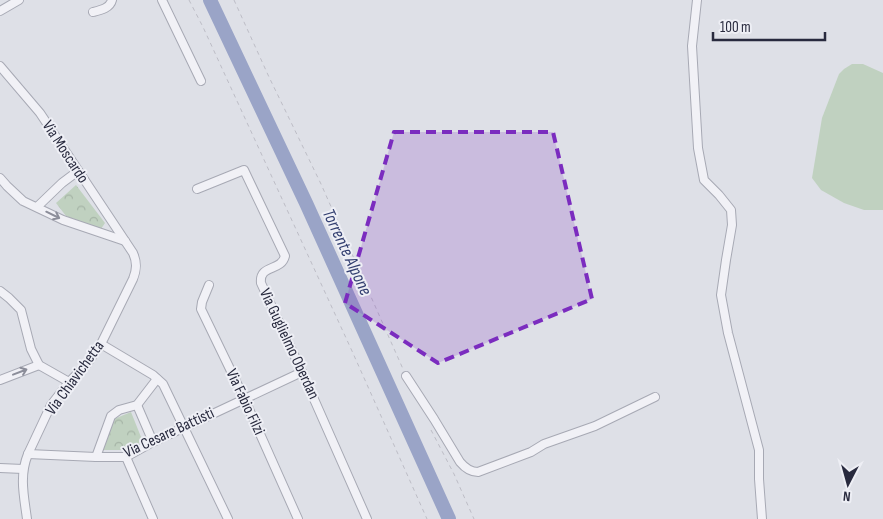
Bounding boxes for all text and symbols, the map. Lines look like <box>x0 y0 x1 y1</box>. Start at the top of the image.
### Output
scale bar <box>713 10 826 42</box>
text: 100 m <box>720 18 751 37</box>
street label: Via Moscardo <box>38 117 92 187</box>
water label: Torrente Alpone <box>318 205 376 299</box>
one-way arrow <box>45 211 60 220</box>
street label: Via Guglielmo Oberdan <box>255 286 323 402</box>
street label: Via Chiavichetta <box>42 337 108 419</box>
street label: Via Fabio Filzi <box>221 366 269 438</box>
one-way arrow <box>12 367 27 376</box>
street label: Via Cesare Battisti <box>121 404 217 462</box>
north arrow <box>823 459 873 509</box>
text: N <box>842 488 851 505</box>

